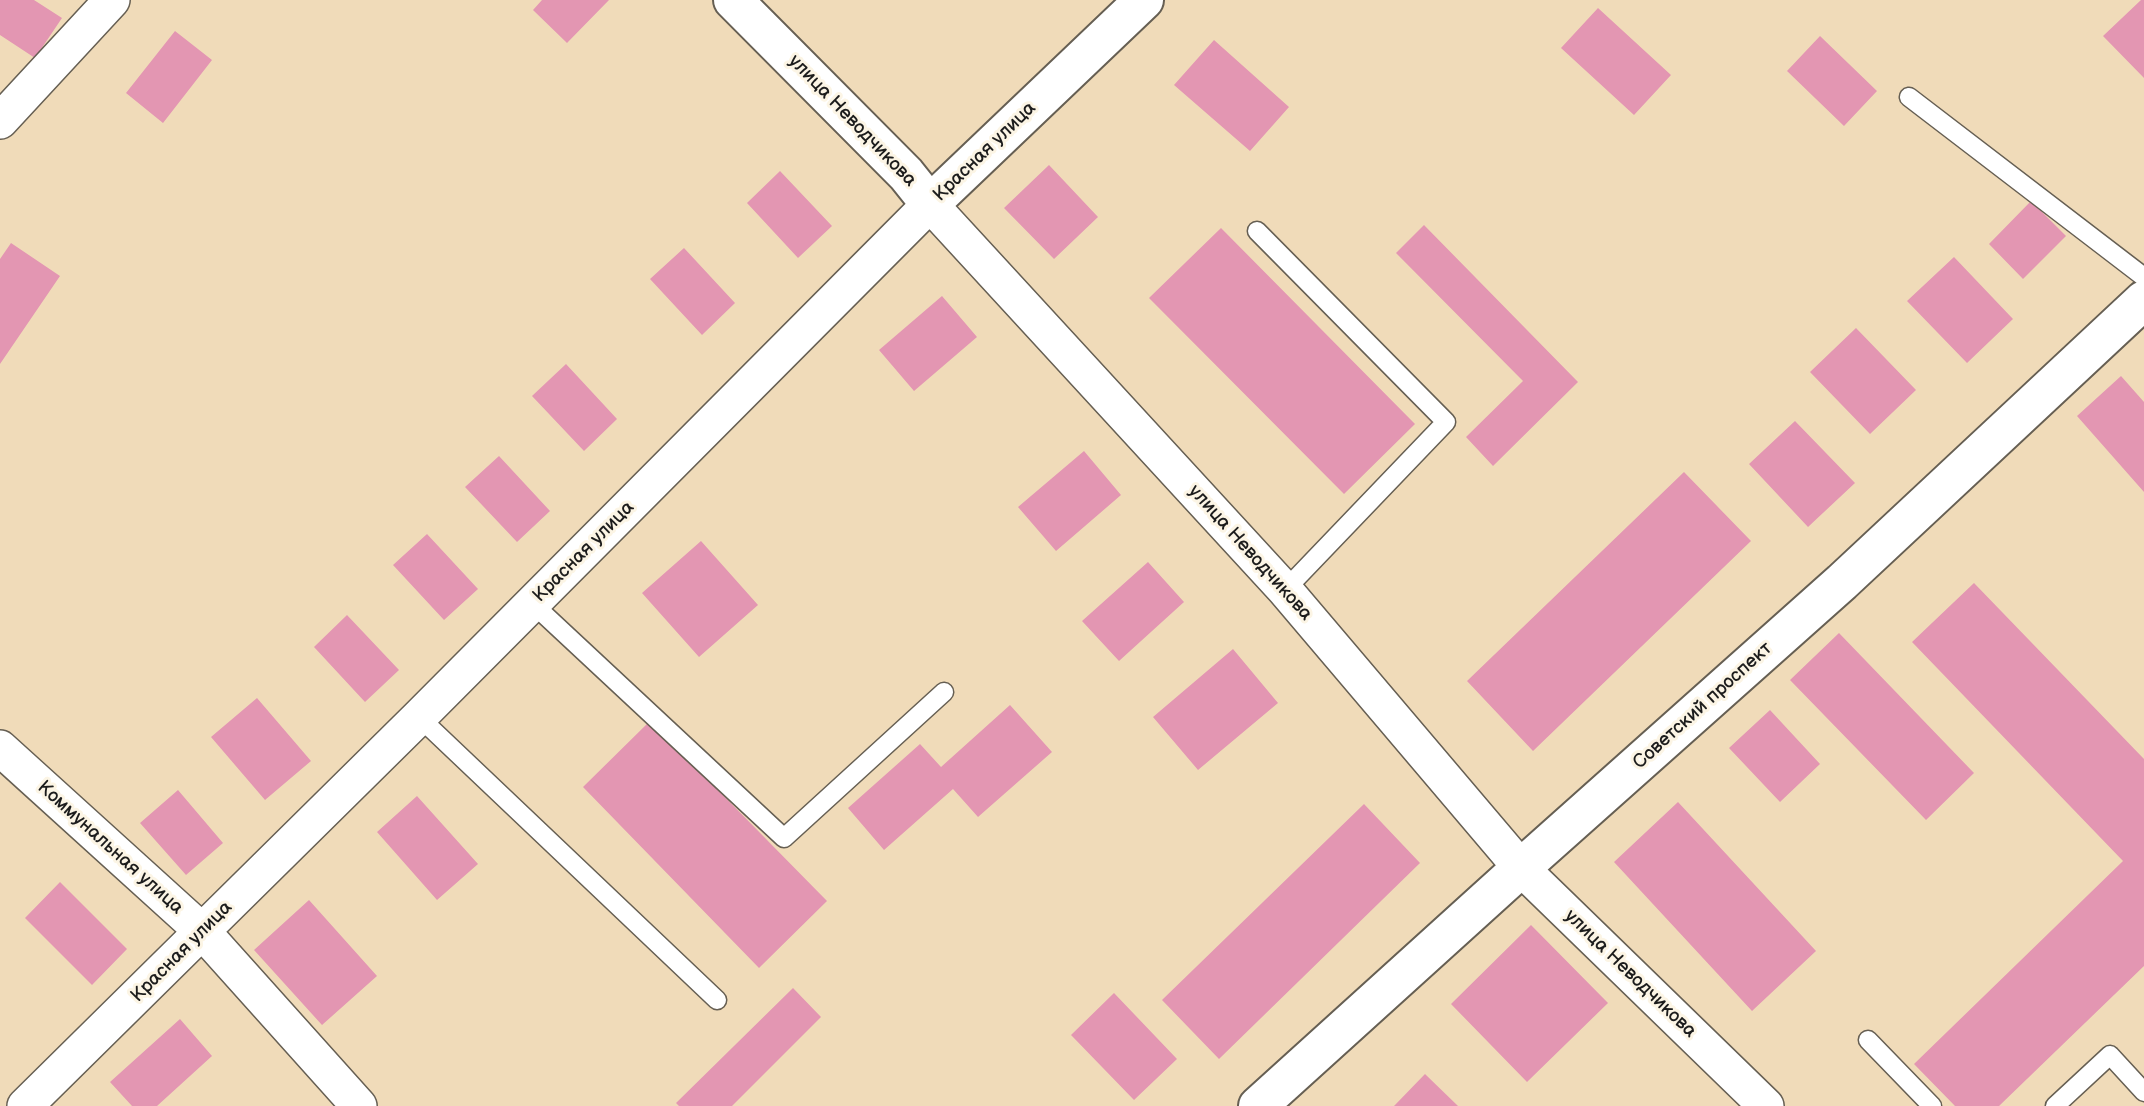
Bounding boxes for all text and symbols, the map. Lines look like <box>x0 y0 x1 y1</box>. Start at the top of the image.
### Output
street label: улица Неводчикова <box>783 50 921 192</box>
street label: Красная улица <box>929 97 1041 207</box>
street label: улица Неводчикова <box>1183 481 1317 625</box>
street label: Красная улица <box>529 497 639 607</box>
street label: Советский проспект <box>1629 638 1777 774</box>
street label: Коммунальная улица <box>32 777 188 919</box>
street label: Красная улица <box>127 897 237 1007</box>
street label: улица Неводчикова <box>1559 905 1701 1043</box>

